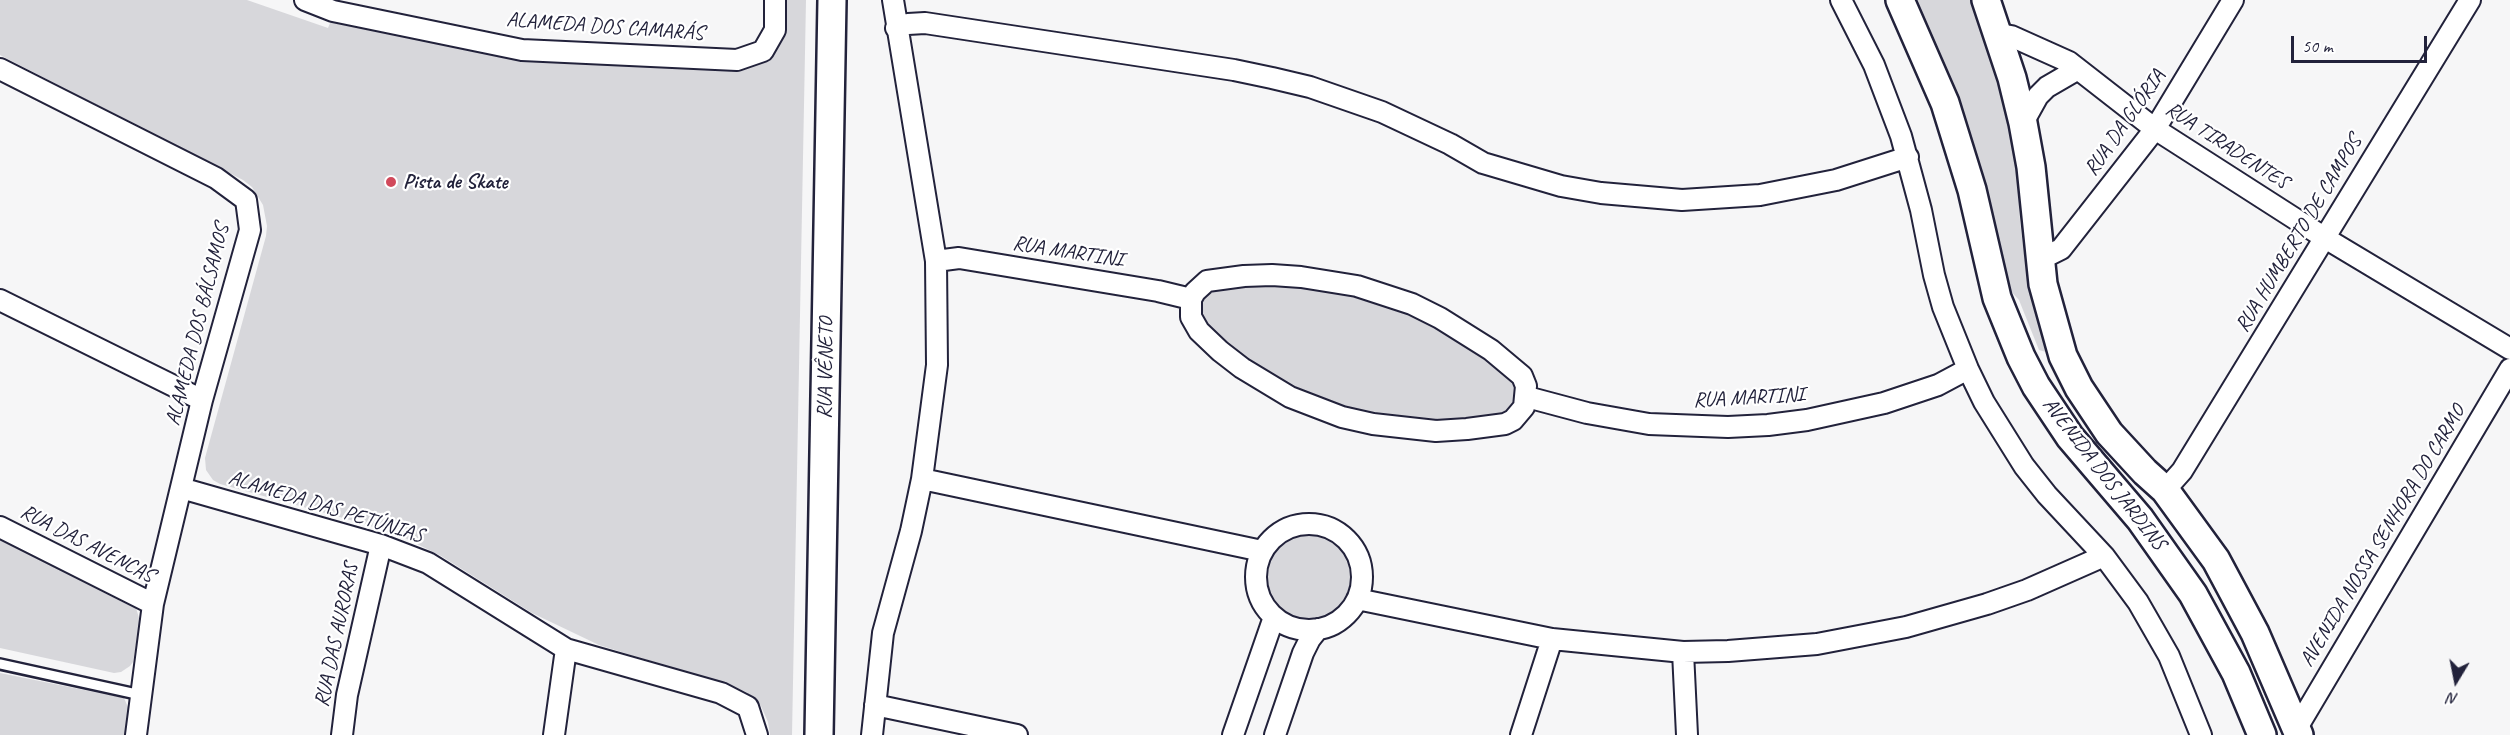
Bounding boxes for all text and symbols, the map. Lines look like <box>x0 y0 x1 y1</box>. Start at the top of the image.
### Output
street label: ALAMEDA DOS CAMARÁS <box>506 8 704 46</box>
scale bar <box>2294 24 2430 62</box>
text: 50 m <box>2302 35 2333 57</box>
street label: RUA DA GLÓRIA <box>2079 65 2171 181</box>
street label: RUA TIRADENTES <box>2161 97 2293 195</box>
street label: RUA HUMBERTO DE CAMPOS <box>2230 131 2368 337</box>
place label: Pista de Skate <box>403 169 507 195</box>
marker: Pista de Skate <box>384 175 398 189</box>
street label: ALAMEDA DOS BÁLSAMOS <box>161 222 235 428</box>
street label: RUA MARTINI <box>1011 231 1125 273</box>
street label: RUA VÊNETO <box>813 317 839 419</box>
street label: RUA MARTINI <box>1693 382 1805 414</box>
street label: AVENIDA DOS JARDINS <box>2037 393 2171 555</box>
street label: AVENIDA NOSSA SENHORA DO CARMO <box>2295 401 2471 671</box>
street label: ALAMEDA DAS PETÚNIAS <box>225 465 427 549</box>
street label: RUA DAS AVENCAS <box>16 499 158 589</box>
street label: RUA DAS AURORAS <box>309 561 365 709</box>
north arrow <box>2426 651 2486 711</box>
text: N <box>2446 688 2459 709</box>

